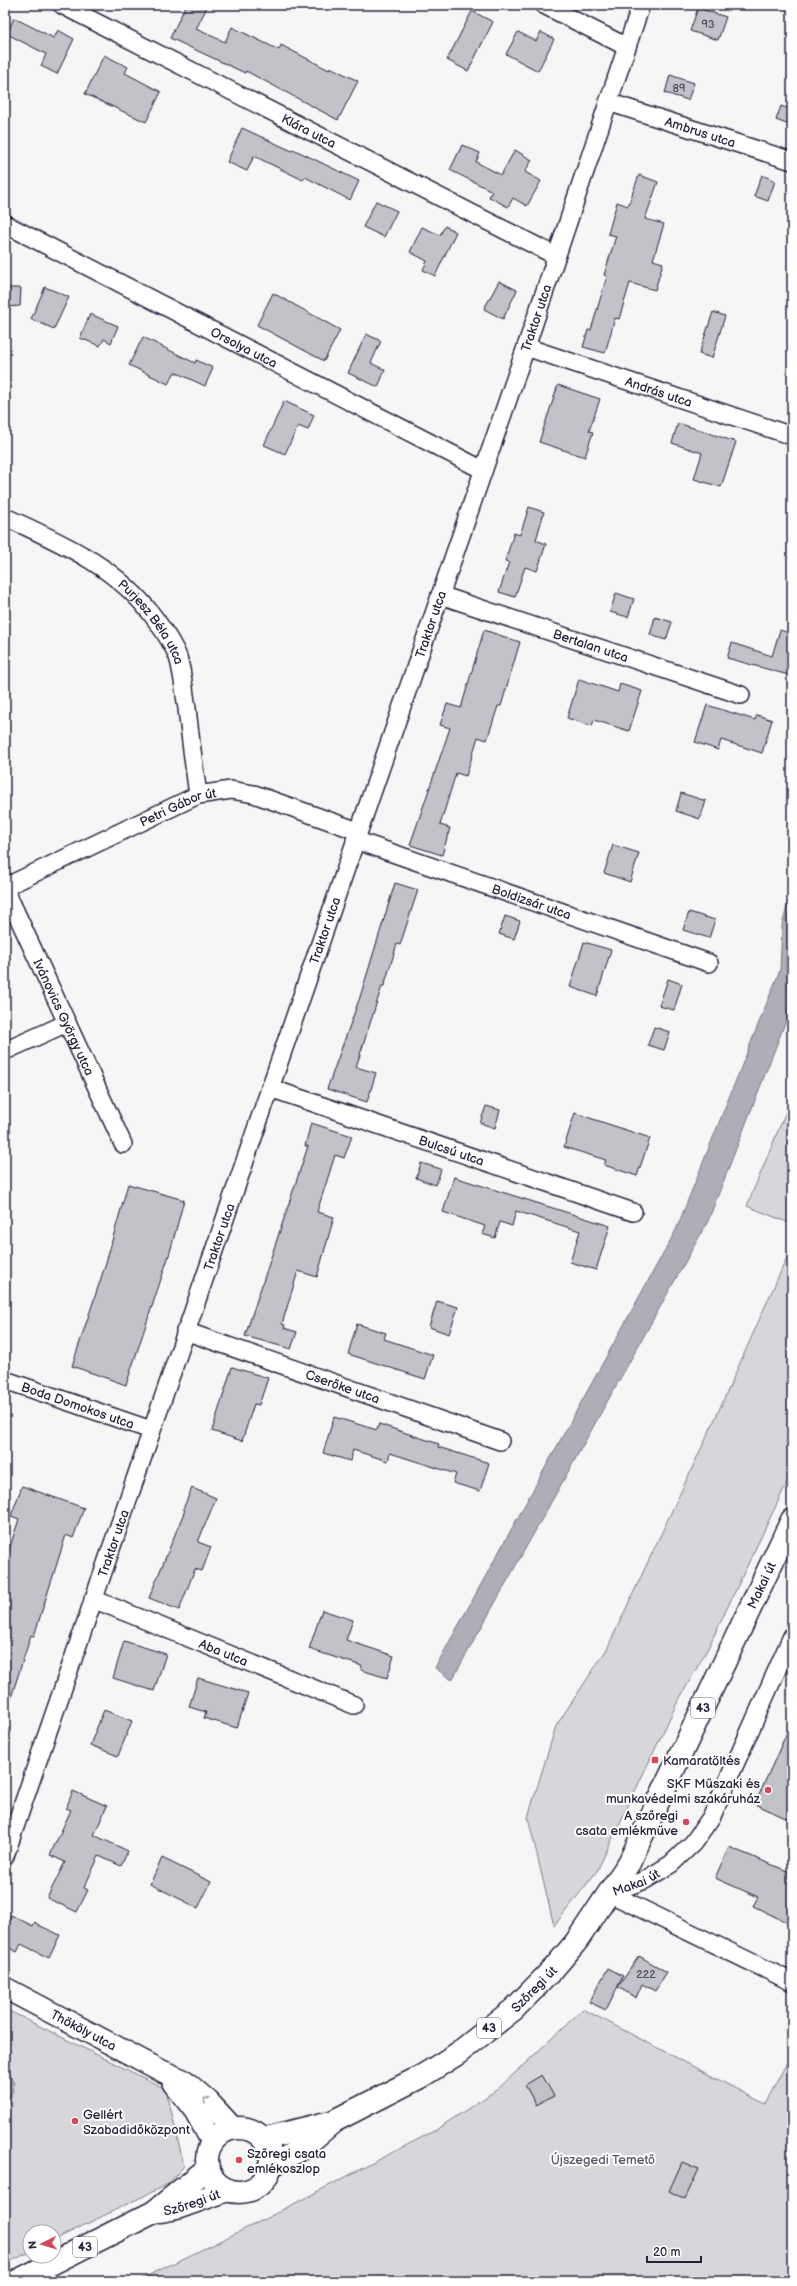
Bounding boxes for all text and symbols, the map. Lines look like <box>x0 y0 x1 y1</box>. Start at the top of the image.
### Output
house number: 93 <box>701 18 715 31</box>
house number: 89 <box>673 82 685 95</box>
street label: Klára utca <box>279 111 338 152</box>
street label: Ambrus utca <box>663 114 737 151</box>
street label: Traktor utca <box>518 283 555 354</box>
street label: Orsolya utca <box>208 324 280 372</box>
street label: András utca <box>623 374 694 411</box>
street label: Purjesz Béla utca <box>114 576 187 666</box>
street label: Traktor utca <box>412 589 450 660</box>
street label: Bertalan utca <box>551 626 630 666</box>
street label: Petri Gábor út <box>137 785 217 831</box>
street label: Boldizsár utca <box>489 881 573 923</box>
street label: Traktor utca <box>306 895 344 967</box>
street label: Ivánovics György utca <box>29 957 97 1078</box>
street label: Bulcsú utca <box>417 1132 486 1170</box>
street label: Traktor utca <box>201 1201 239 1273</box>
street label: Cserőke utca <box>303 1367 382 1407</box>
street label: Boda Domokos utca <box>19 1379 136 1433</box>
street label: Traktor utca <box>95 1508 133 1579</box>
street label: Makai út <box>744 1560 780 1611</box>
street label: Aba utca <box>196 1636 250 1670</box>
road number: 43 <box>691 1698 715 1718</box>
place label: Kamaratöltés <box>663 1753 741 1769</box>
marker: Kamaratöltés <box>650 1755 660 1765</box>
place label: SKF Műszaki és munkavédelmi szakáruház <box>606 1776 761 1807</box>
marker: SKF Műszaki és munkavédelmi szakáruház <box>763 1785 773 1795</box>
place label: A szőregi csata emlékműve <box>575 1808 678 1839</box>
marker: A szőregi csata emlékműve <box>681 1817 691 1827</box>
street label: Makai út <box>610 1866 663 1900</box>
street label: Szőregi út <box>508 1963 561 2016</box>
house number: 222 <box>636 1968 656 1981</box>
street label: Thököly utca <box>48 2007 119 2054</box>
road number: 43 <box>477 2018 501 2038</box>
one-way arrow <box>203 2097 211 2104</box>
place label: Gellért Szabadidőközpont <box>83 2107 190 2138</box>
marker: Gellért Szabadidőközpont <box>70 2116 80 2126</box>
place label: Szőregi csata emlékoszlop <box>247 2146 326 2177</box>
park label: Újszegedi Temető <box>551 2151 655 2168</box>
marker: Szőregi csata emlékoszlop <box>234 2155 244 2165</box>
street label: Szőregi út <box>162 2186 222 2219</box>
north arrow <box>22 2224 62 2264</box>
road number: 43 <box>73 2237 97 2257</box>
scale bar <box>647 2238 701 2264</box>
text: N <box>26 2240 39 2250</box>
text: 20 m <box>653 2245 680 2260</box>

